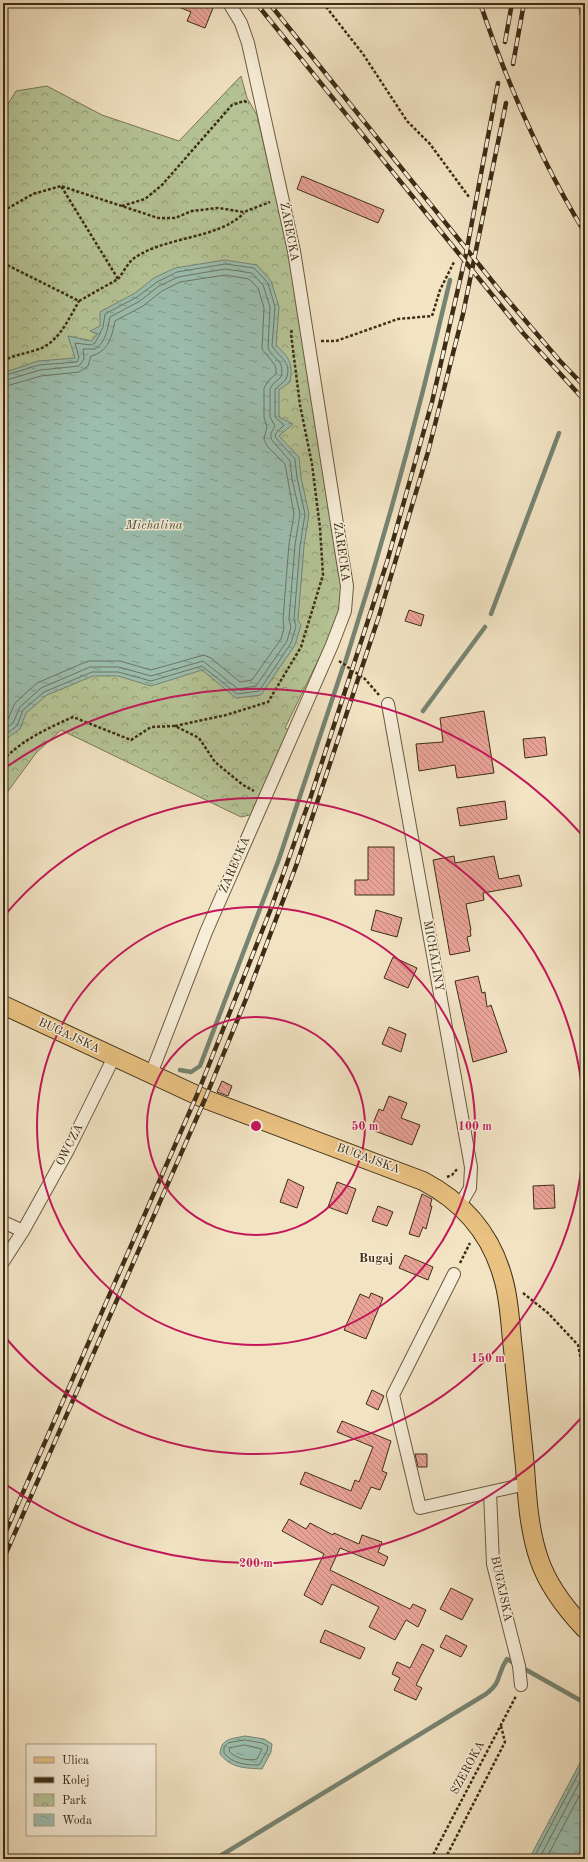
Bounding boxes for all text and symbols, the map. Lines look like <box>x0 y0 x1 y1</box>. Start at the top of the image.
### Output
street label: ŻARECKA <box>277 201 305 263</box>
water label: Michalina <box>124 519 183 532</box>
street label: ŻARECKA <box>331 521 355 583</box>
street label: ŻARECKA <box>214 833 252 895</box>
street label: MICHALINY <box>421 919 445 993</box>
street label: BUGAJSKA <box>36 1016 102 1056</box>
centre of rings <box>249 1119 263 1133</box>
text: 50 m <box>352 1120 379 1133</box>
text: 100 m <box>458 1121 492 1133</box>
street label: OWCZA <box>54 1122 86 1168</box>
street label: BUGAJSKA <box>335 1142 401 1176</box>
district label: Bugaj <box>359 1252 393 1265</box>
text: 150 m <box>471 1352 505 1365</box>
street label: BUGAJSKA <box>488 1555 514 1623</box>
text: 200 m <box>239 1558 273 1570</box>
street label: SZEROKA <box>449 1739 487 1797</box>
legend <box>26 1744 156 1836</box>
text: Ulica <box>62 1755 89 1767</box>
text: Kolej <box>62 1775 90 1787</box>
text: Park <box>62 1795 87 1807</box>
text: Woda <box>62 1815 92 1827</box>

